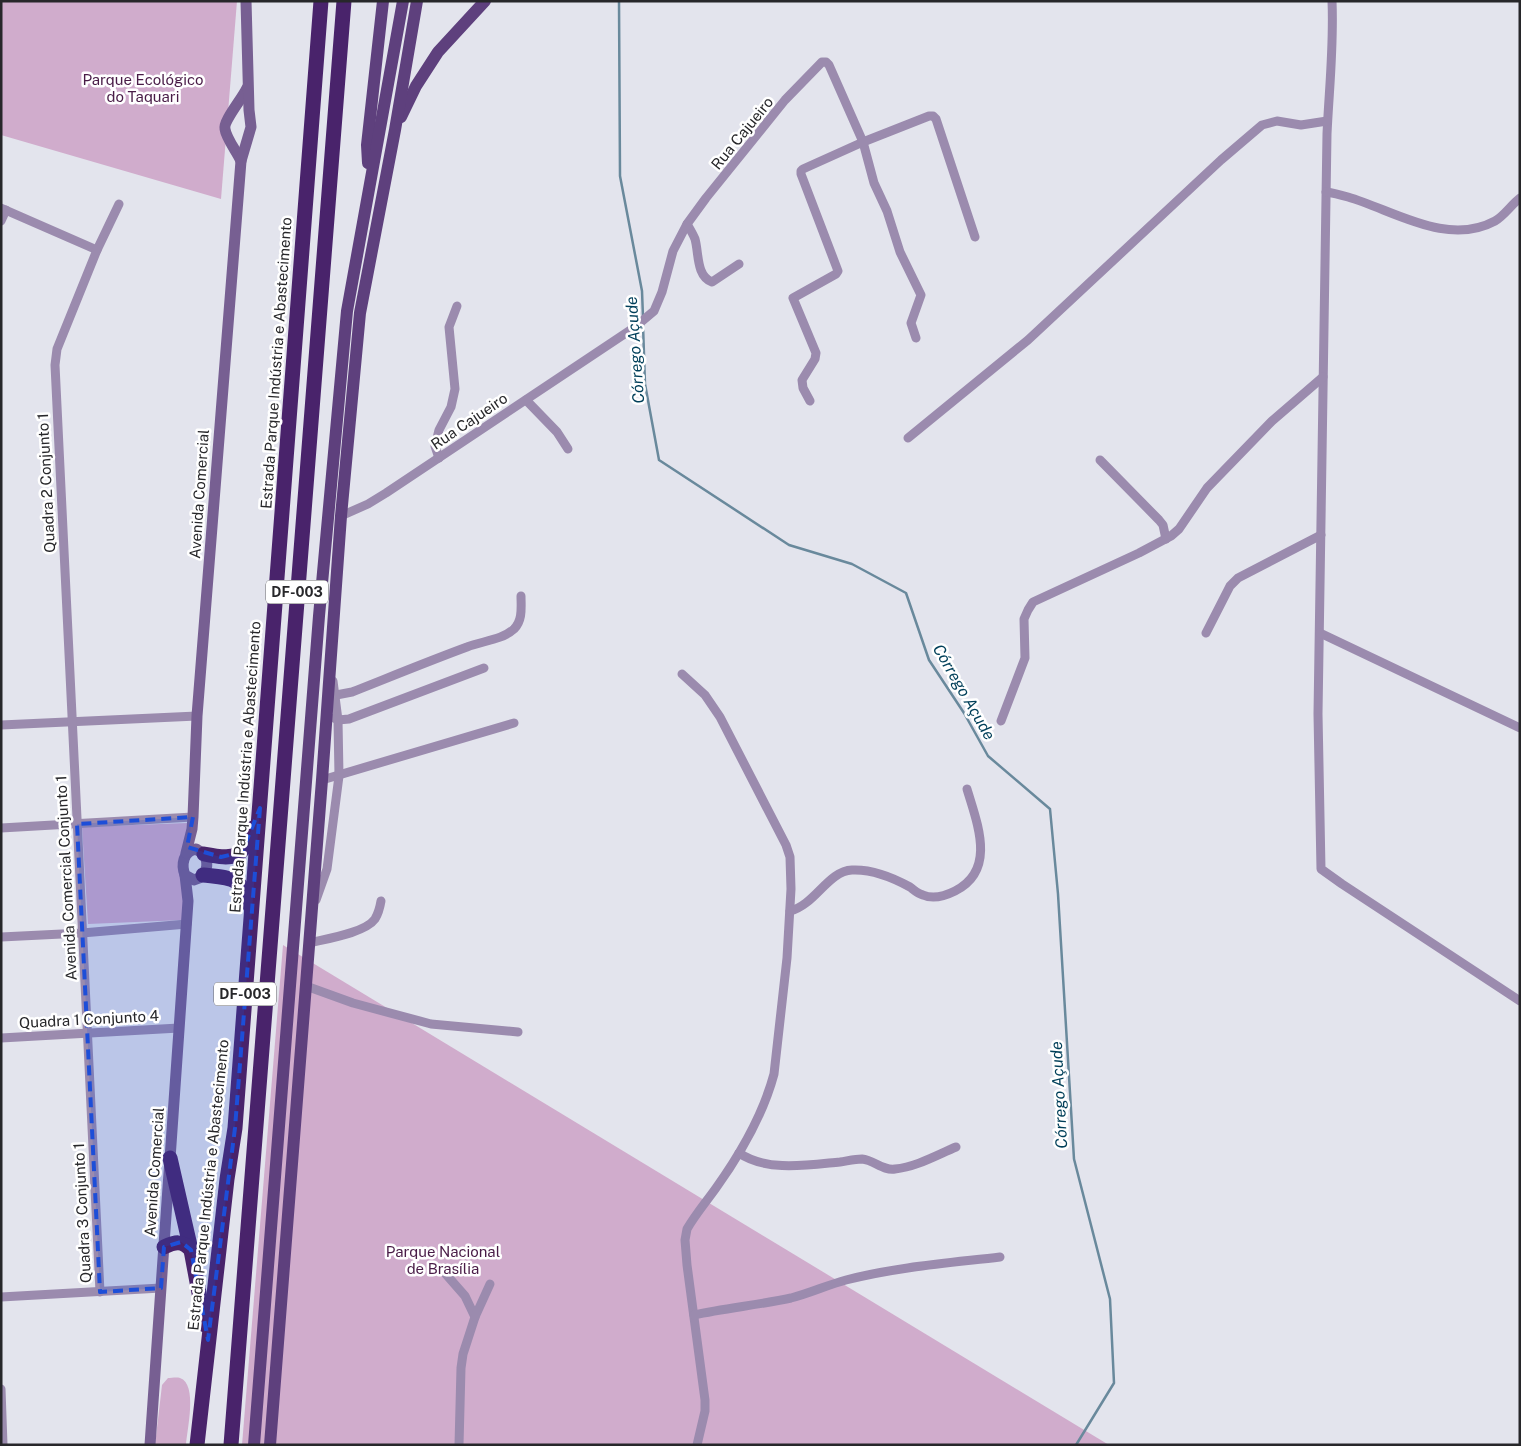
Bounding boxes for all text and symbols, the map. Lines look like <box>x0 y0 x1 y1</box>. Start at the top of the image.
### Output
park label: Parque Ecológico do Taquari <box>82 71 204 105</box>
street label: Rua Cajueiro <box>708 93 776 173</box>
street label: Estrada Parque Indústria e Abastecimento <box>257 216 295 510</box>
water label: Córrego Açude <box>622 295 648 404</box>
street label: Rua Cajueiro <box>428 389 510 453</box>
street label: Quadra 2 Conjunto 1 <box>34 413 58 553</box>
street label: Avenida Comercial <box>186 429 212 559</box>
road number: DF-003 <box>266 580 328 604</box>
street label: Estrada Parque Indústria e Abastecimento <box>226 620 264 914</box>
water label: Córrego Açude <box>929 641 999 744</box>
street label: Avenida Comercial Conjunto 1 <box>52 775 80 981</box>
road number: DF-003 <box>214 982 276 1006</box>
street label: Quadra 1 Conjunto 4 <box>19 1007 159 1031</box>
street label: Estrada Parque Indústria e Abastecimento <box>184 1039 232 1331</box>
water label: Córrego Açude <box>1047 1040 1071 1149</box>
street label: Avenida Comercial <box>141 1107 167 1237</box>
street label: Quadra 3 Conjunto 1 <box>70 1143 94 1283</box>
park label: Parque Nacional de Brasília <box>386 1243 500 1277</box>

